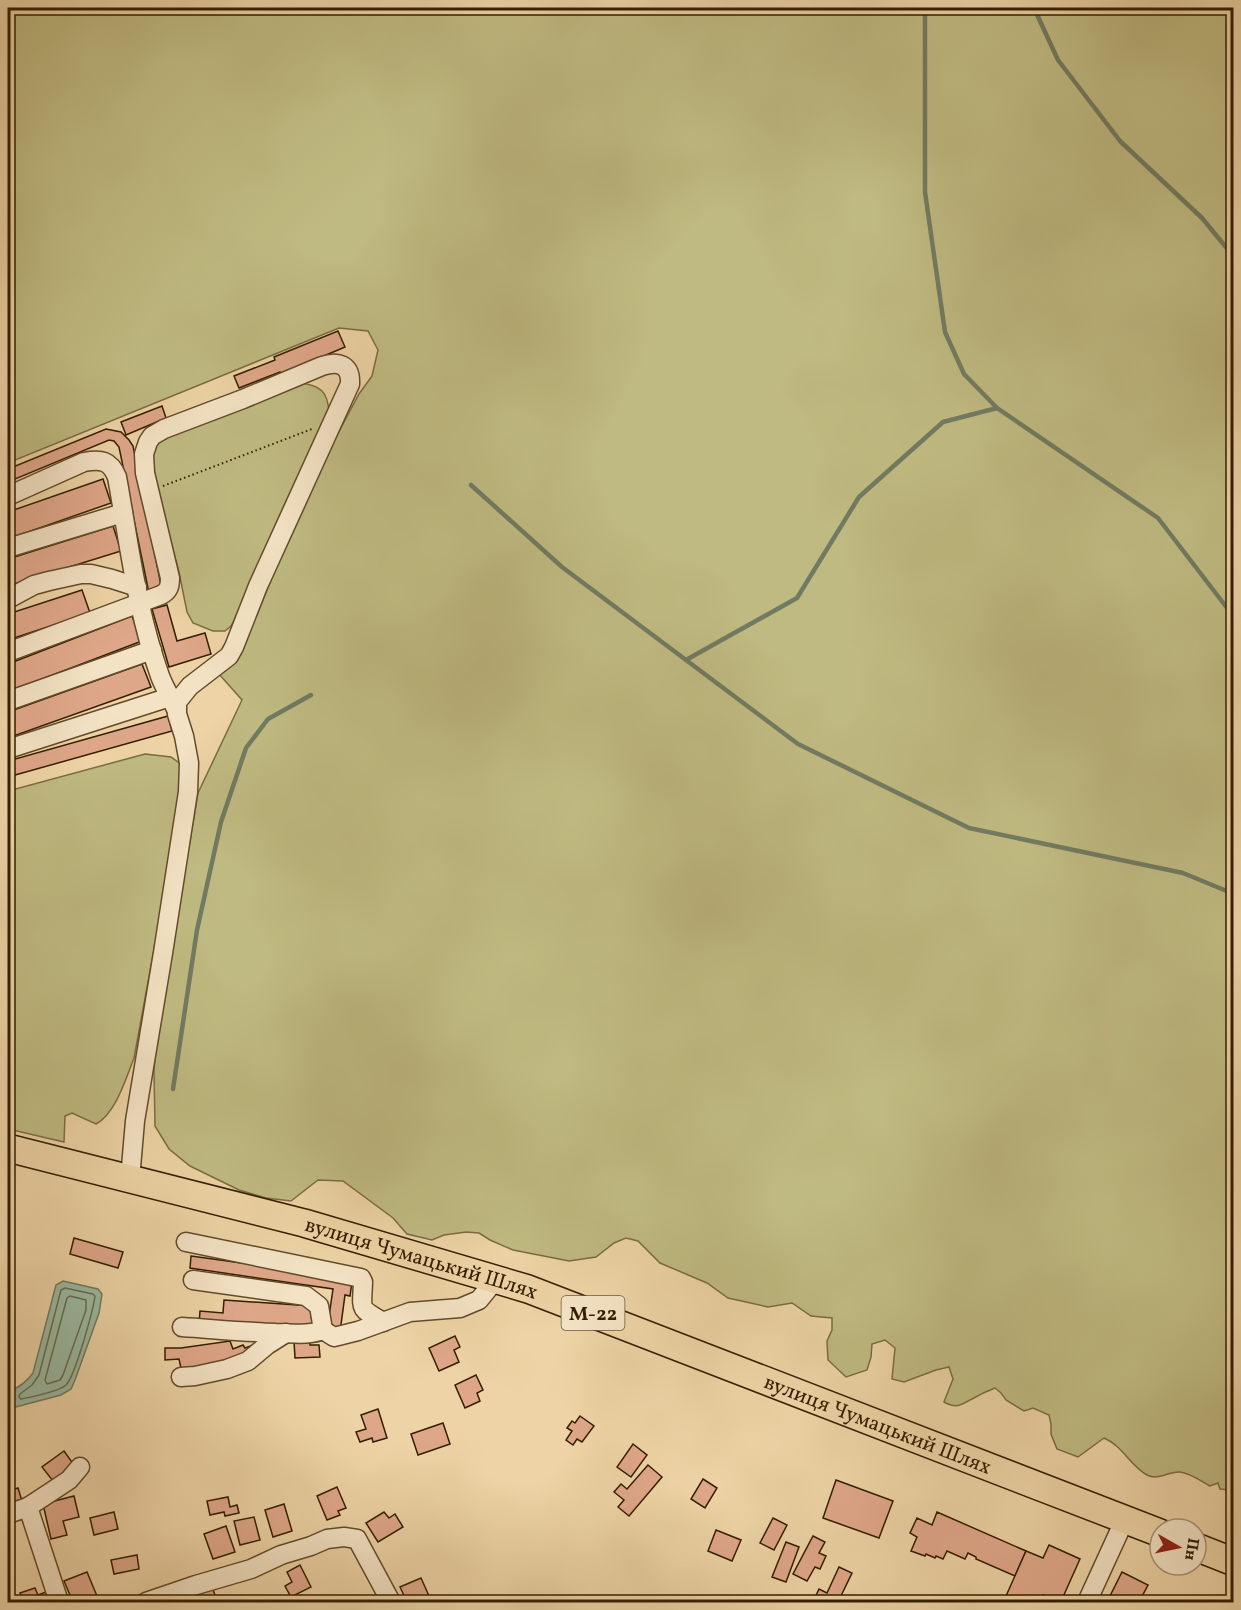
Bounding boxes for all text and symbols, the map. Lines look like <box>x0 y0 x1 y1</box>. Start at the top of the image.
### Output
street label: вулиця Чумацький Шлях <box>301 1211 542 1308</box>
road number: М-22 <box>562 1296 624 1330</box>
street label: вулиця Чумацький Шлях <box>759 1368 995 1483</box>
north arrow <box>1148 1517 1208 1577</box>
text: Пн <box>1178 1536 1203 1562</box>

